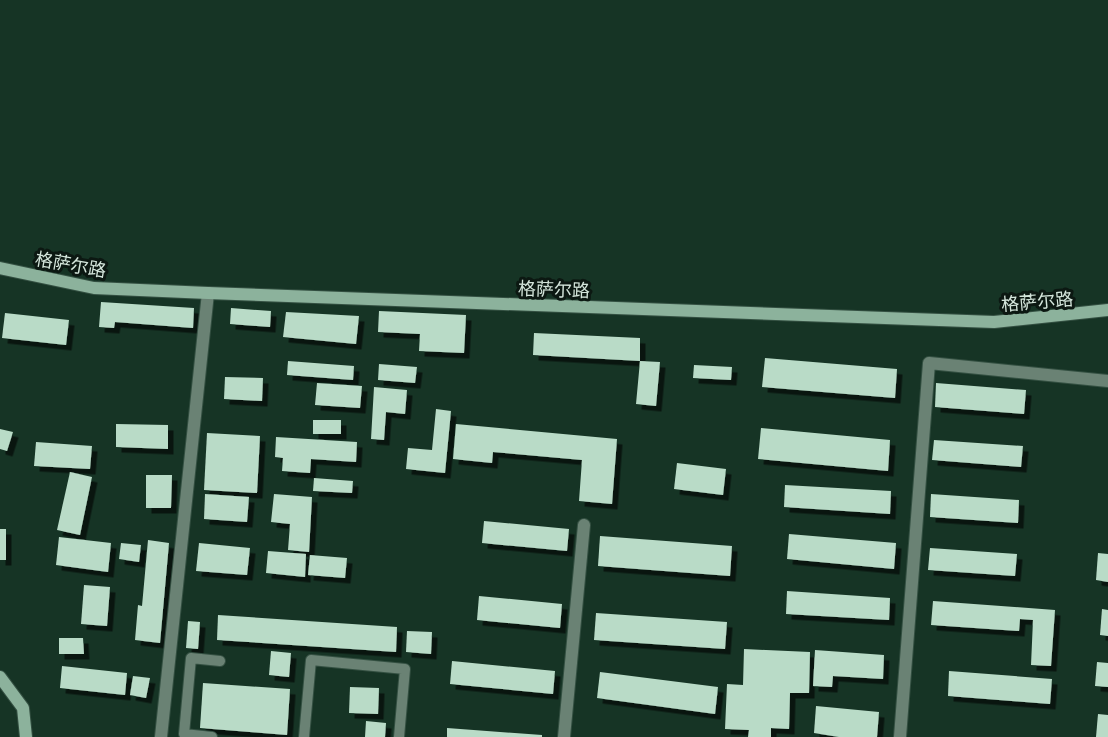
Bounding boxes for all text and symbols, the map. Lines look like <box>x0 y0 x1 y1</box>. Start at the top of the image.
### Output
street label: 格萨尔路 <box>33 244 109 282</box>
street label: 格萨尔路 <box>518 274 590 302</box>
street label: 格萨尔路 <box>1000 284 1074 316</box>

